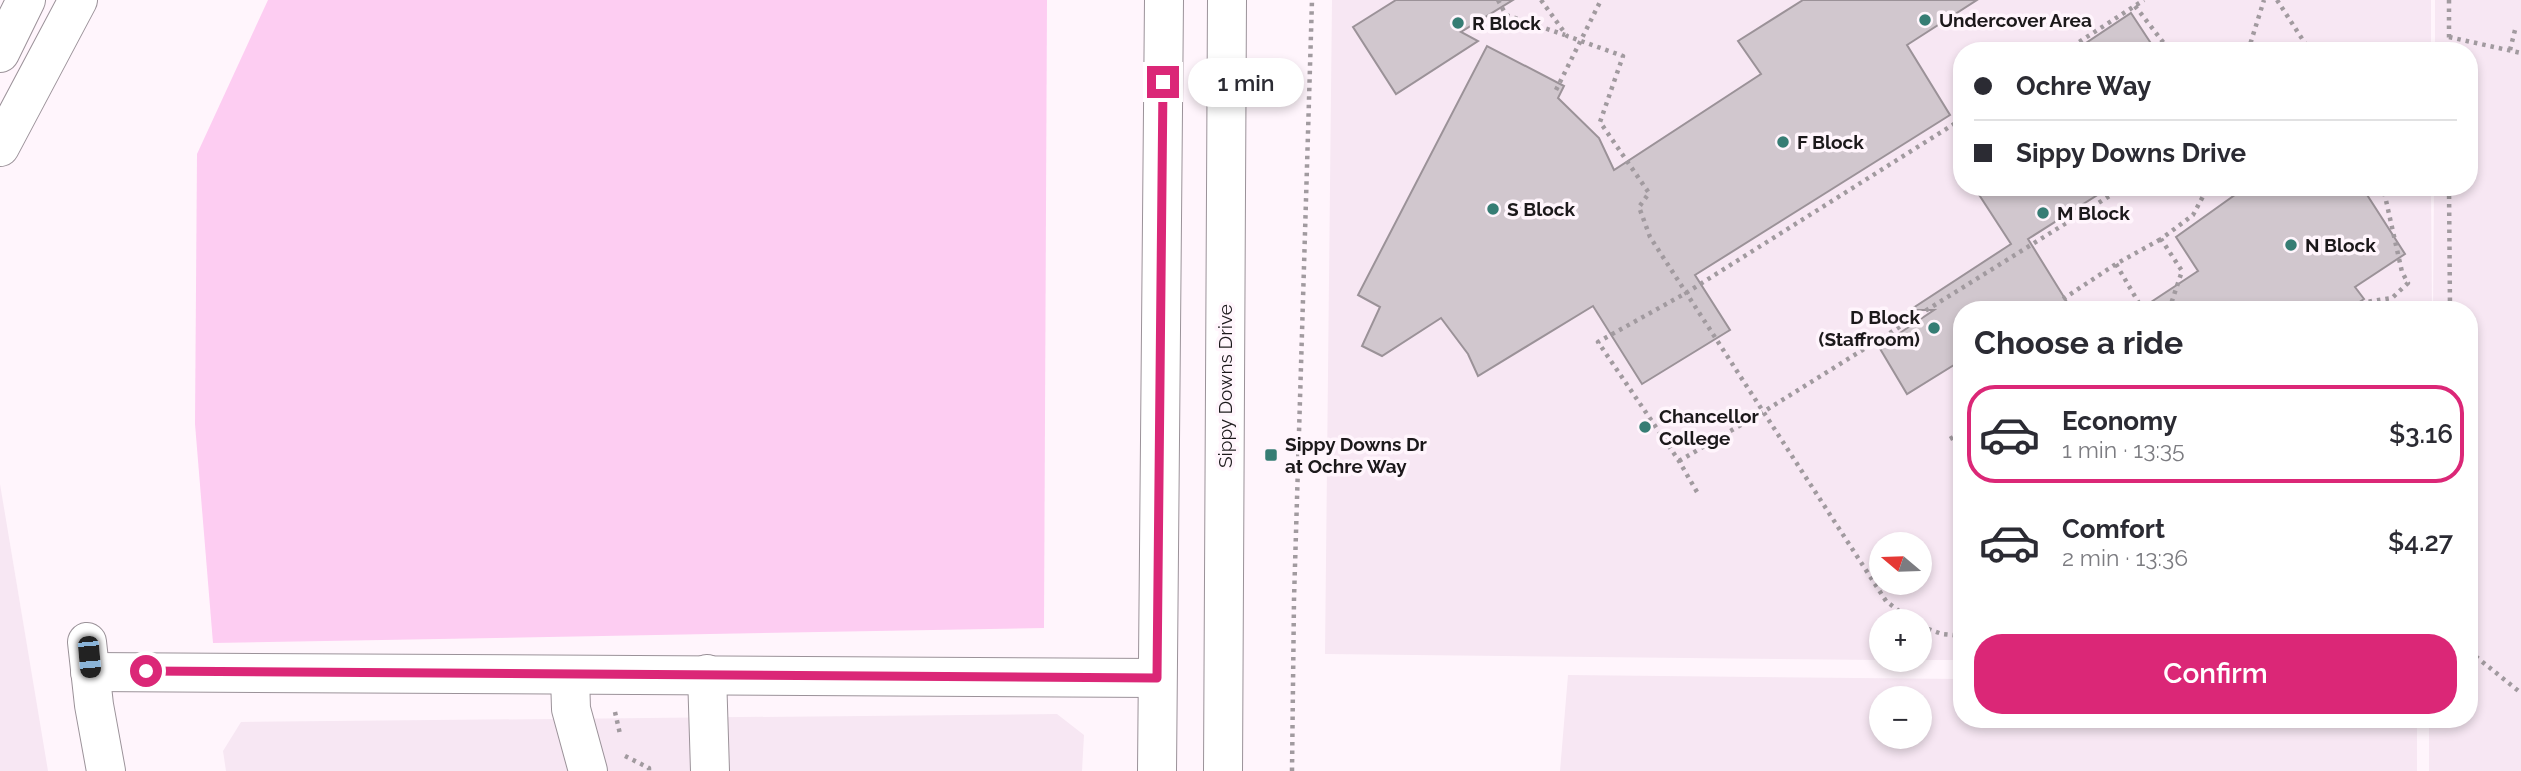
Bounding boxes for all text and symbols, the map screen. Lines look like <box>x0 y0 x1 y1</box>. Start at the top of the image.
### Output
place label: Undercover Area <box>1939 9 2092 31</box>
place label: R Block <box>1472 12 1541 34</box>
marker: Undercover Area <box>1917 12 1933 28</box>
marker: R Block <box>1450 15 1466 31</box>
callout: 1 min <box>1188 57 1303 106</box>
route end <box>1147 66 1179 98</box>
text: 1 min <box>1217 69 1275 96</box>
text: Ochre Way <box>2016 71 2151 101</box>
place label: F Block <box>1797 131 1864 153</box>
marker: F Block <box>1775 134 1791 150</box>
text: Sippy Downs Drive <box>2016 138 2246 168</box>
place label: S Block <box>1507 198 1575 220</box>
marker: S Block <box>1485 201 1501 217</box>
place label: M Block <box>2057 202 2130 224</box>
marker: M Block <box>2035 205 2051 221</box>
place label: N Block <box>2305 234 2376 256</box>
marker: N Block <box>2283 237 2299 253</box>
street label: Sippy Downs Drive <box>1214 304 1236 468</box>
place label: D Block (Staffroom) <box>1819 306 1920 350</box>
marker: D Block (Staffroom) <box>1926 320 1942 336</box>
text: Choose a ride <box>1974 324 2183 361</box>
icon: car <box>1978 403 2041 466</box>
place label: Chancellor College <box>1659 405 1759 449</box>
text: Economy <box>2062 406 2177 436</box>
marker: Chancellor College <box>1637 419 1653 435</box>
text: $3.16 <box>2389 419 2453 449</box>
place label: Sippy Downs Dr at Ochre Way <box>1285 433 1427 477</box>
text: 1 min · 13:35 <box>2062 436 2185 463</box>
marker: Sippy Downs Dr at Ochre Way <box>1263 447 1279 463</box>
icon: car <box>1978 511 2041 574</box>
text: Comfort <box>2062 514 2165 544</box>
text: $4.27 <box>2388 527 2453 557</box>
north arrow <box>1869 532 1932 595</box>
map controls <box>1869 532 1932 749</box>
text: 2 min · 13:36 <box>2062 544 2188 571</box>
button: + <box>1869 609 1932 672</box>
button: Confirm <box>1974 634 2457 714</box>
car <box>77 635 102 679</box>
route start <box>130 655 162 687</box>
button: − <box>1869 686 1932 749</box>

